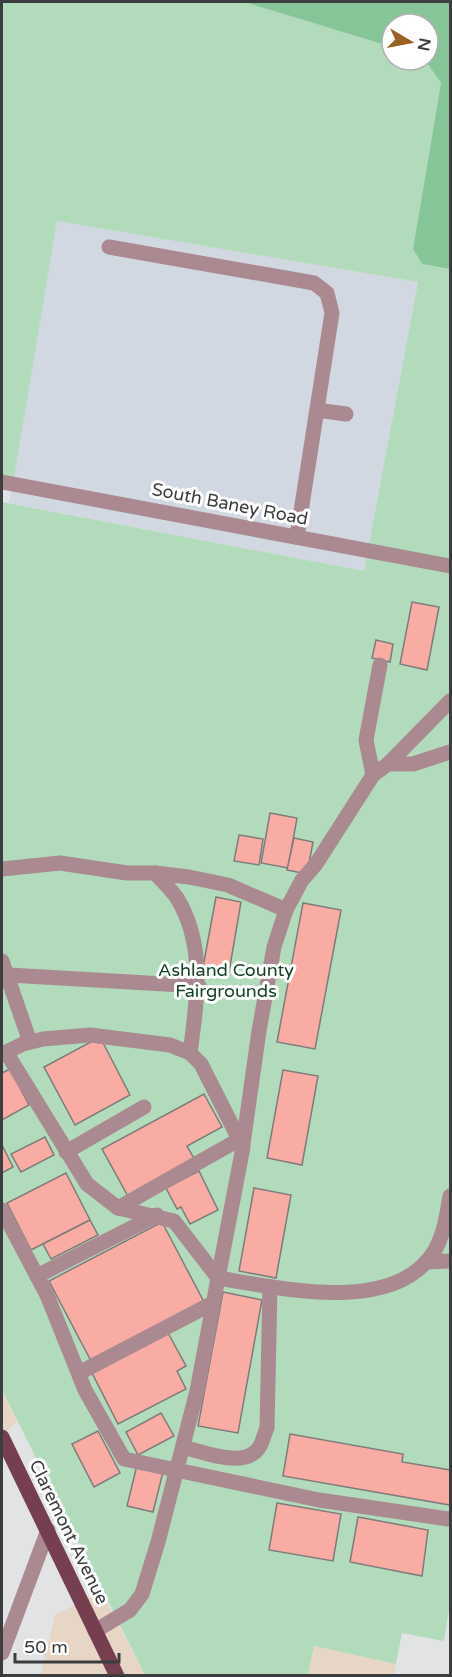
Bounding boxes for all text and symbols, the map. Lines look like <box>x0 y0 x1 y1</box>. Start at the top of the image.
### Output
north arrow <box>380 12 440 72</box>
text: N <box>413 36 435 52</box>
street label: South Baney Road <box>150 478 310 530</box>
park label: Ashland County Fairgrounds <box>158 959 294 1002</box>
street label: Claremont Avenue <box>24 1456 114 1608</box>
scale bar <box>15 1626 118 1664</box>
text: 50 m <box>24 1636 68 1658</box>

